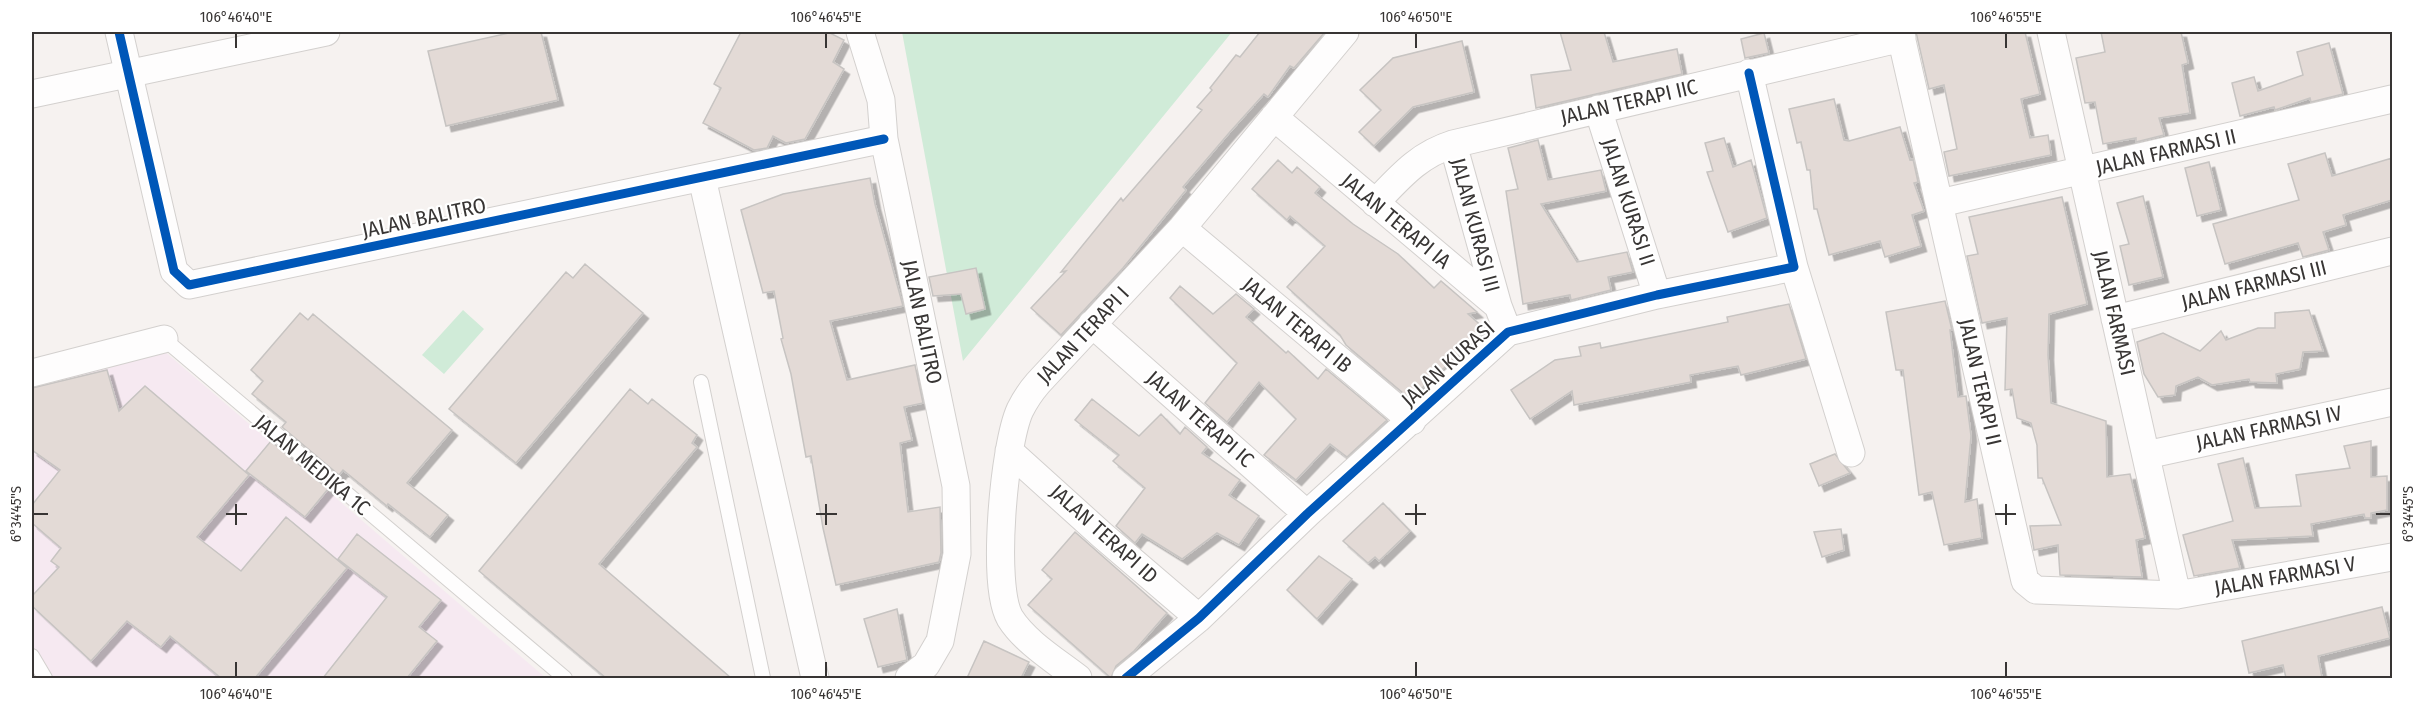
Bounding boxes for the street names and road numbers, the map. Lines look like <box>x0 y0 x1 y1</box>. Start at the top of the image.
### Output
street label: JALAN TERAPI IIC <box>1558 74 1700 130</box>
street label: JALAN FARMASI II <box>2093 123 2239 181</box>
street label: JALAN KURASI II <box>1595 135 1661 269</box>
street label: JALAN KURASI III <box>1445 155 1505 295</box>
street label: JALAN TERAPI IA <box>1336 168 1456 274</box>
street label: JALAN BALITRO <box>360 192 488 244</box>
street label: JALAN FARMASI <box>2087 248 2141 378</box>
street label: JALAN FARMASI III <box>2179 254 2329 316</box>
street label: JALAN BALITRO <box>896 258 948 386</box>
street label: JALAN TERAPI IB <box>1237 272 1357 378</box>
street label: JALAN TERAPI I <box>1031 281 1135 389</box>
street label: JALAN KURASI <box>1396 315 1500 413</box>
street label: JALAN TERAPI II <box>1953 316 2007 448</box>
street label: JALAN TERAPI IC <box>1141 365 1260 473</box>
street label: JALAN FARMASI IV <box>2194 400 2345 456</box>
street label: JALAN MEDIKA 1C <box>249 409 375 521</box>
street label: JALAN TERAPI ID <box>1045 479 1163 589</box>
street label: JALAN FARMASI V <box>2212 551 2358 601</box>

